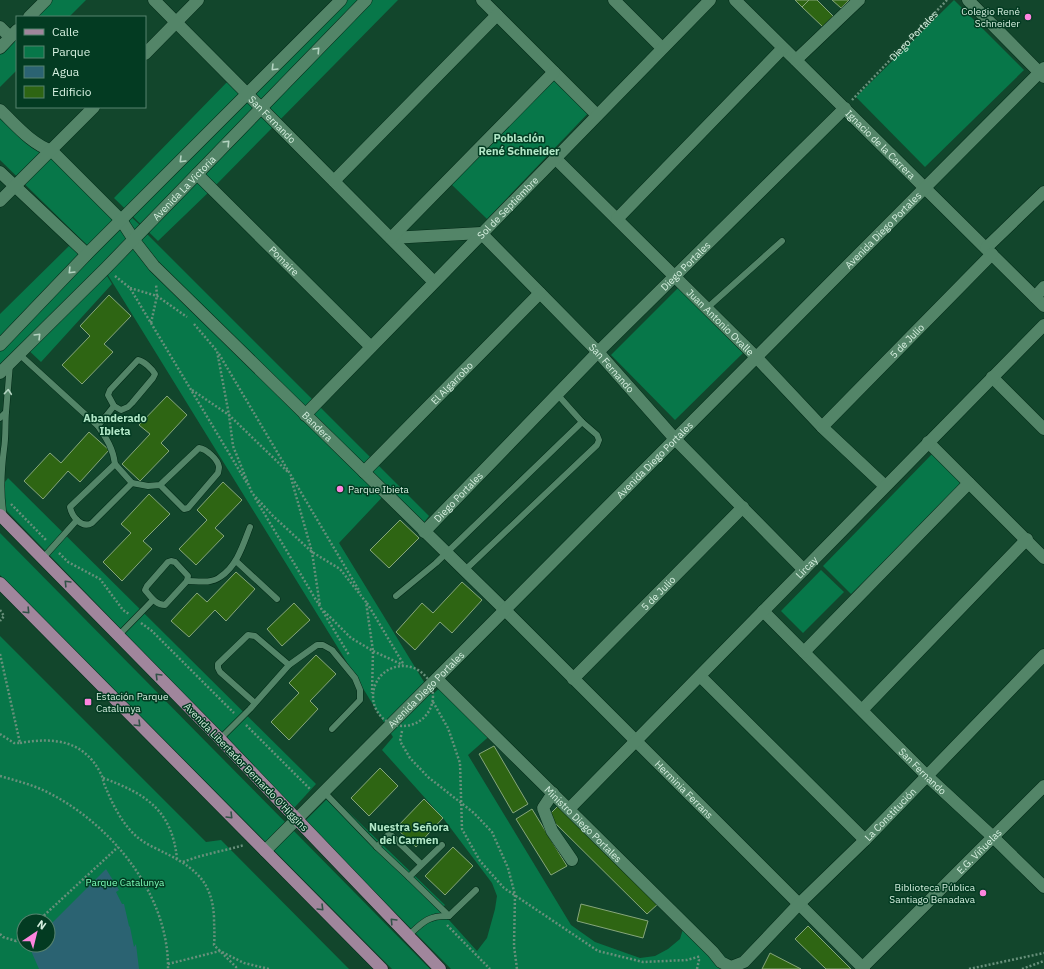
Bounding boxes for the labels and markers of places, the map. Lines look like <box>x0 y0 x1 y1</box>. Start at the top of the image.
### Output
place label: Colegio René Schneider <box>961 5 1021 30</box>
marker: Colegio René Schneider <box>1023 12 1033 22</box>
place label: Parque Ibieta <box>348 483 410 496</box>
marker: Parque Ibieta <box>335 484 345 494</box>
place label: Estación Parque Catalunya <box>96 690 169 715</box>
marker: Estación Parque Catalunya <box>83 697 93 707</box>
place label: Biblioteca Pública Santiago Benadava <box>889 881 976 906</box>
marker: Biblioteca Pública Santiago Benadava <box>978 888 988 898</box>

